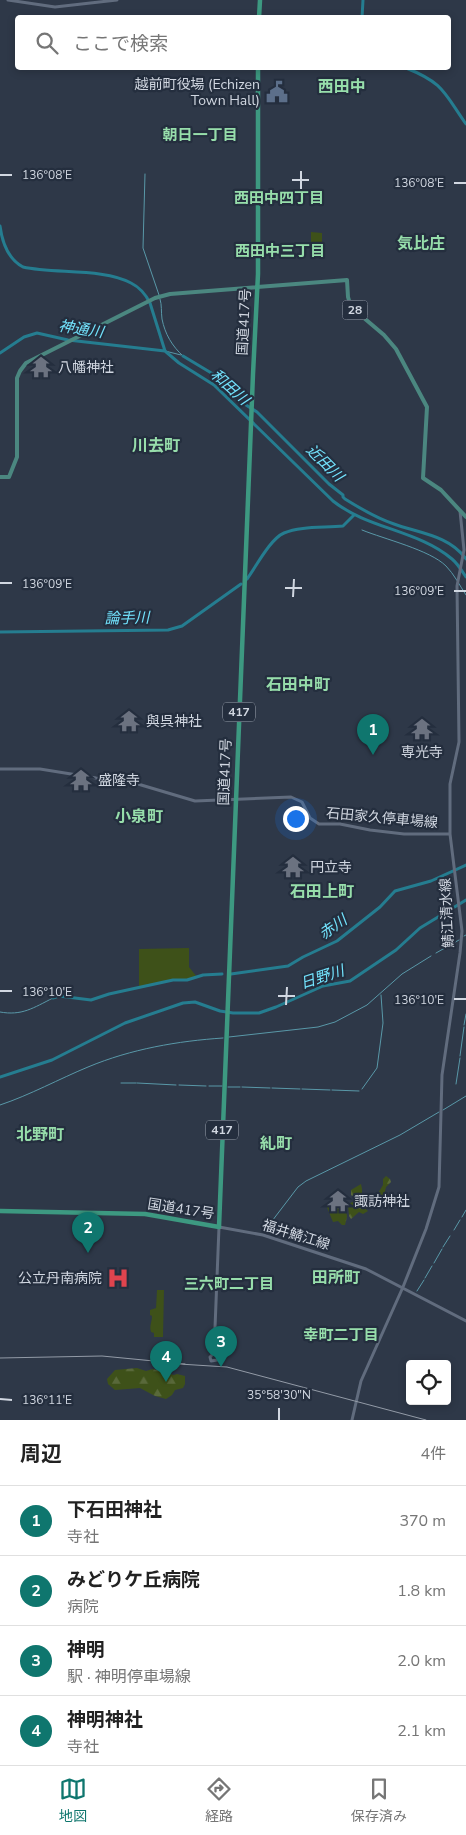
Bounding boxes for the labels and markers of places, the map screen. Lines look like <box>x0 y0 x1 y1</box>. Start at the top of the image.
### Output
place label: 越前町役場 (Echizen Town Hall) <box>134 75 260 110</box>
public building icon: 越前町役場 (Echizen Town Hall) <box>264 79 290 105</box>
temple icon: 八幡神社 <box>28 354 54 380</box>
place label: 八幡神社 <box>58 358 114 377</box>
temple icon: 與呉神社 <box>116 708 142 734</box>
place label: 與呉神社 <box>146 712 202 731</box>
pin: 1 <box>357 714 389 755</box>
temple icon: 専光寺 <box>409 716 435 742</box>
place label: 専光寺 <box>401 743 443 762</box>
temple icon: 盛隆寺 <box>68 767 94 793</box>
place label: 盛隆寺 <box>98 771 140 790</box>
temple icon: 円立寺 <box>280 854 306 880</box>
place label: 円立寺 <box>310 858 352 877</box>
temple icon: 諏訪神社 <box>325 1188 351 1214</box>
place label: 諏訪神社 <box>354 1192 410 1211</box>
pin: 2 <box>72 1212 104 1253</box>
hospital icon: 公立丹南病院 <box>105 1265 131 1291</box>
place label: 公立丹南病院 <box>18 1269 102 1288</box>
pin: 3 <box>205 1326 237 1367</box>
pin: 4 <box>150 1341 182 1382</box>

